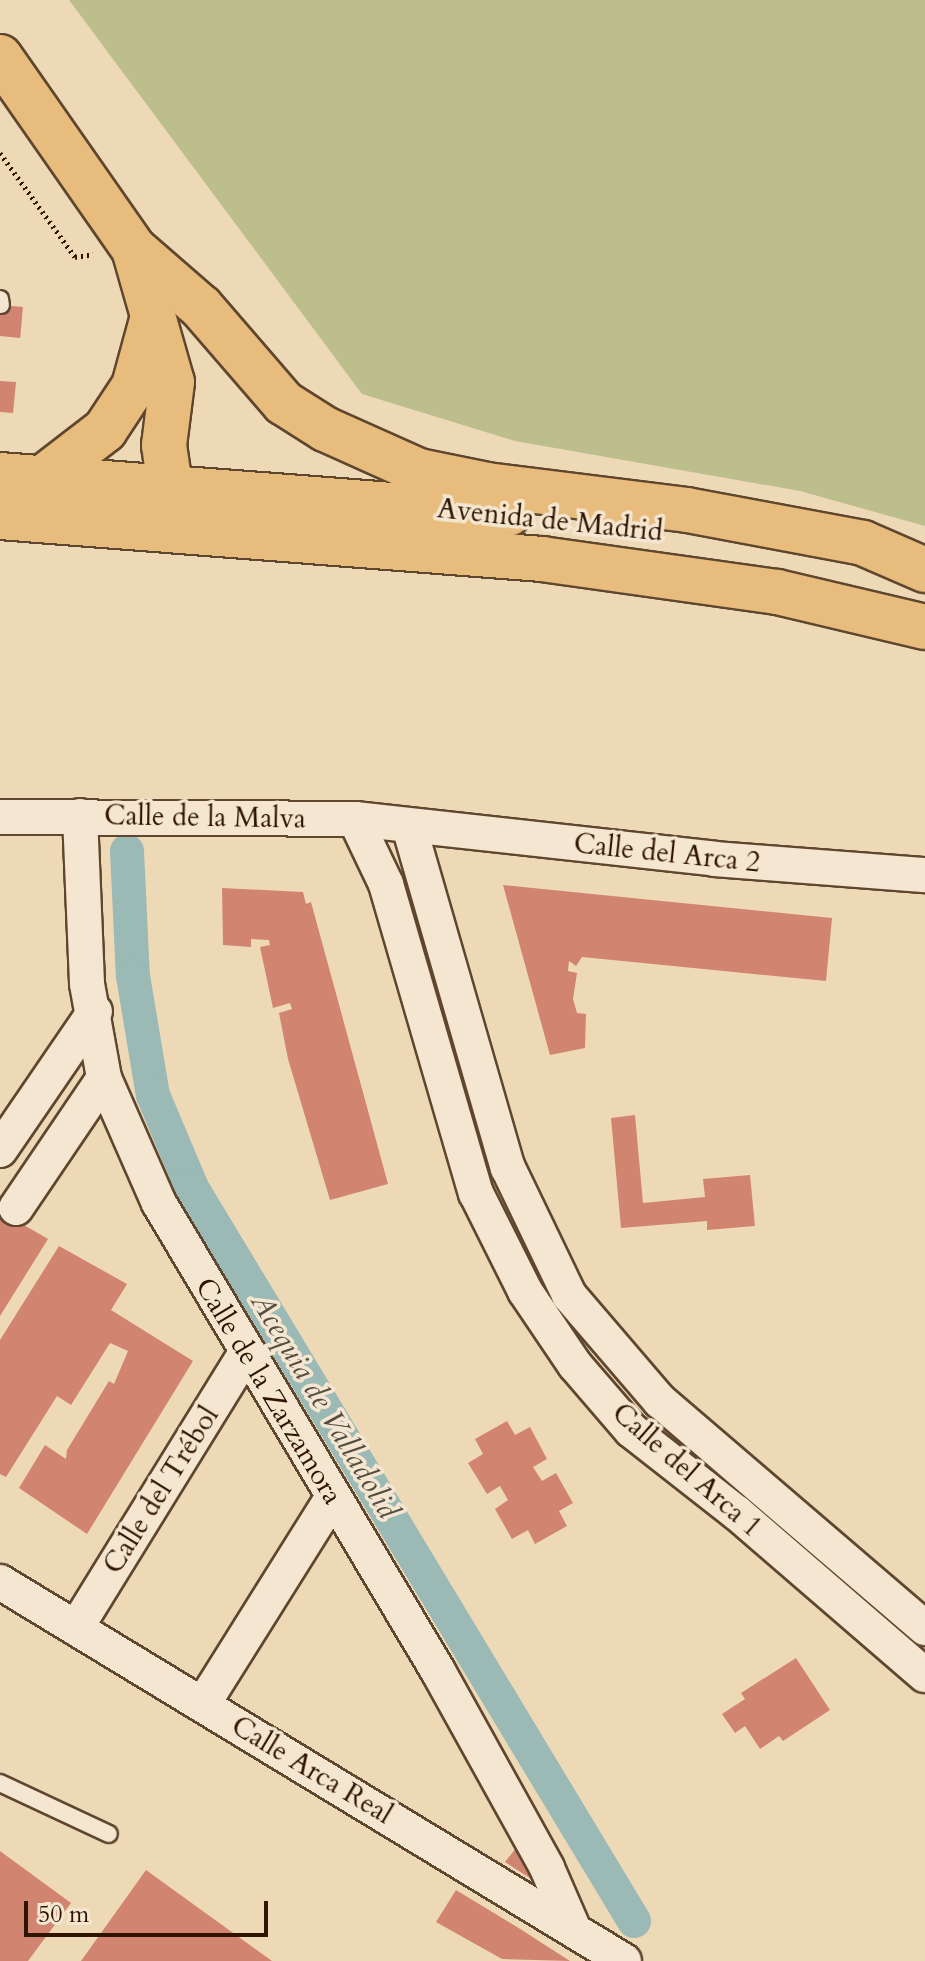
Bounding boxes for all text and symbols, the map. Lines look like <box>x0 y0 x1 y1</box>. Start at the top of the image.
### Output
street label: Avenida de Madrid <box>436 491 664 549</box>
street label: Calle de la Malva <box>104 798 306 836</box>
street label: Calle del Arca 2 <box>572 827 762 879</box>
street label: Calle de la Zarzamora <box>188 1272 350 1510</box>
water label: Acequia de Valladolid <box>242 1286 406 1526</box>
street label: Calle del Arca 1 <box>605 1396 769 1544</box>
street label: Calle del Trébol <box>96 1400 226 1580</box>
street label: Calle Arca Real <box>225 1709 399 1831</box>
scale bar <box>28 1885 272 1935</box>
text: 50 m <box>38 1898 89 1931</box>

